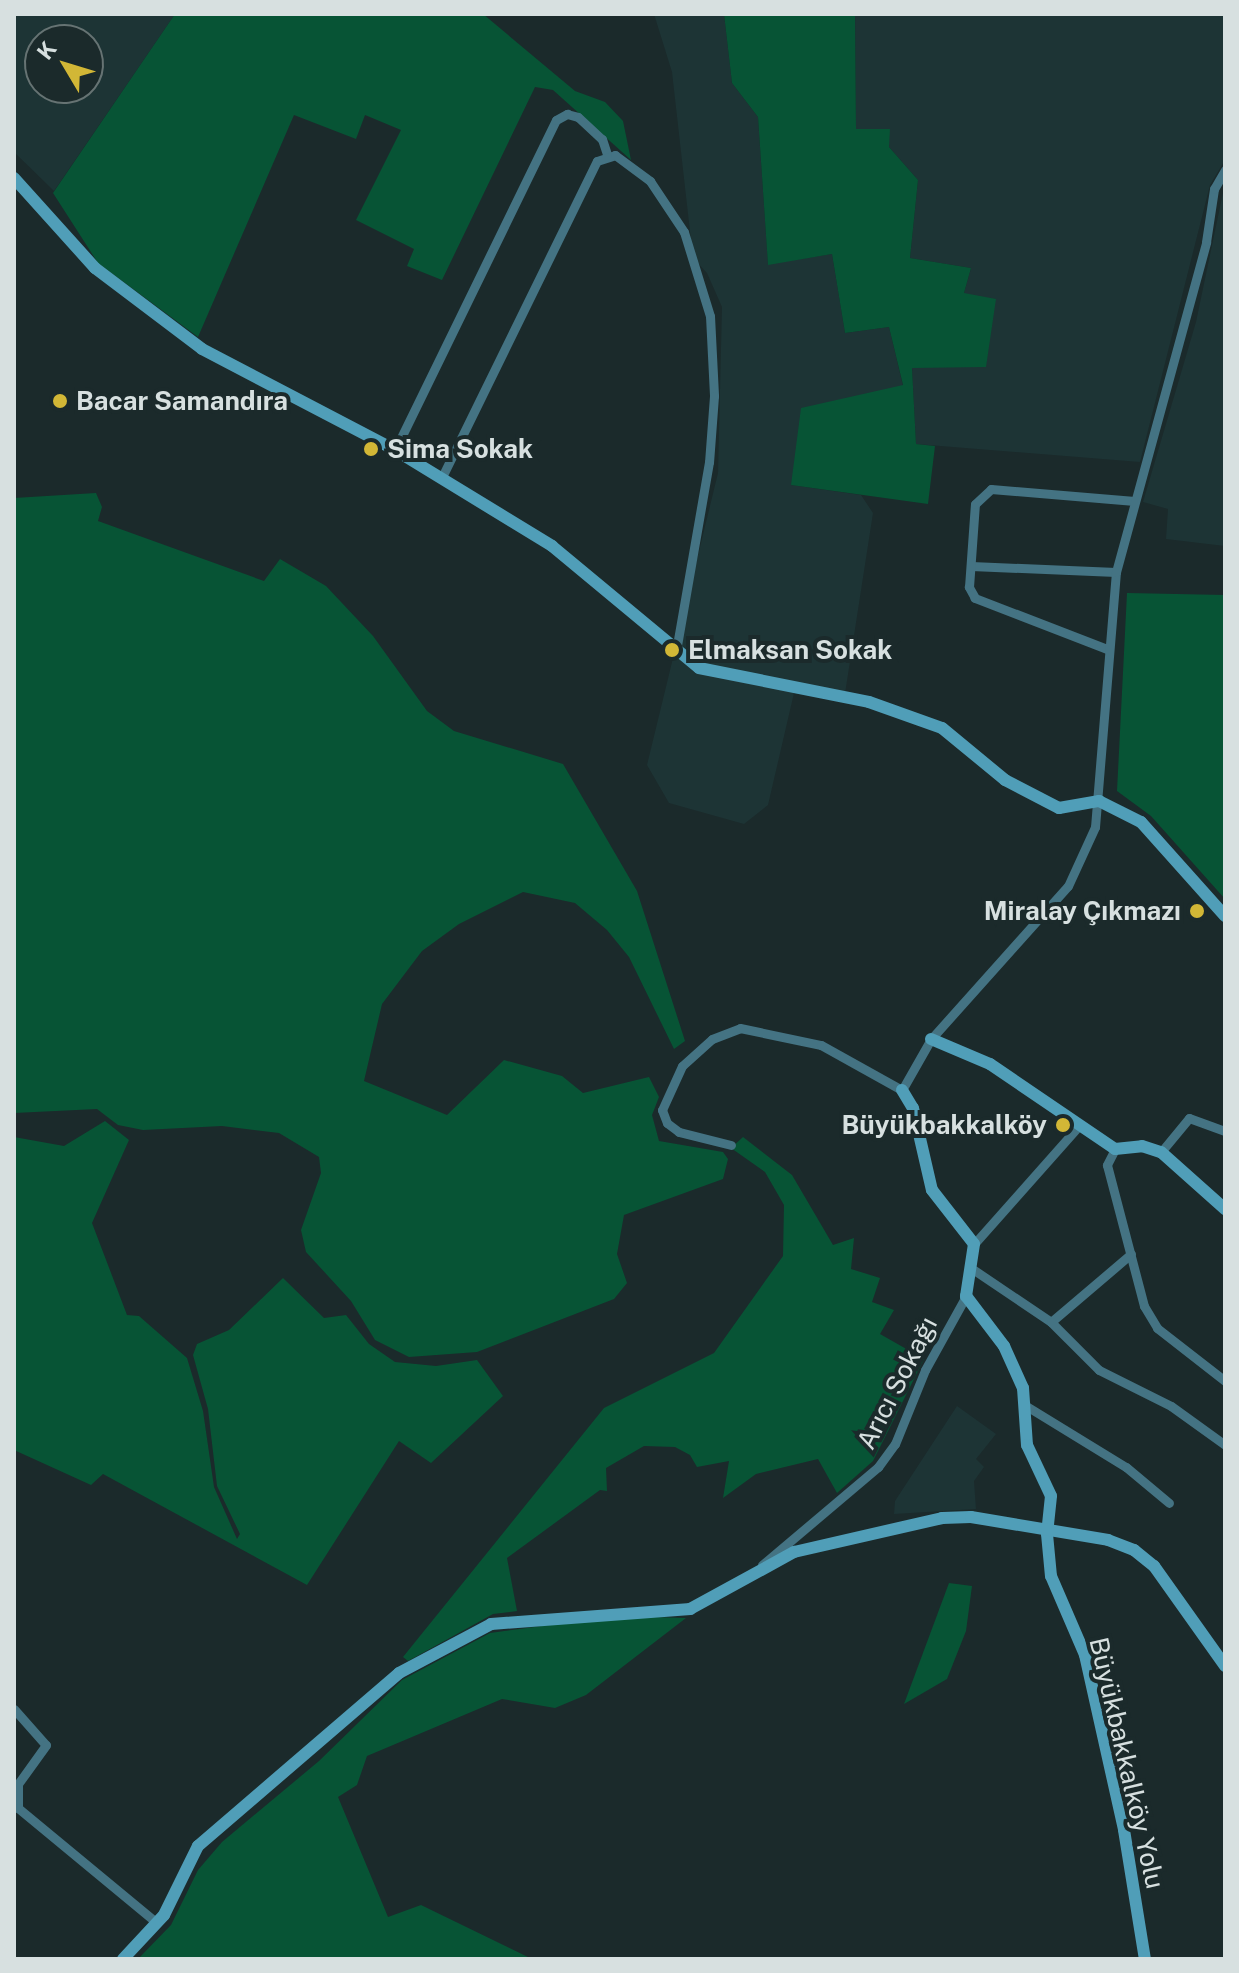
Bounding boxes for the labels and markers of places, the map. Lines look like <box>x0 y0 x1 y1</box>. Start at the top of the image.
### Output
place label: Bacar Samandıra <box>76 385 288 417</box>
marker: Bacar Samandıra <box>51 392 69 410</box>
place label: Sima Sokak <box>387 433 533 465</box>
marker: Sima Sokak <box>362 440 380 458</box>
place label: Elmaksan Sokak <box>688 634 892 666</box>
marker: Elmaksan Sokak <box>663 641 681 659</box>
place label: Miralay Çıkmazı <box>983 895 1181 927</box>
marker: Miralay Çıkmazı <box>1188 902 1206 920</box>
place label: Büyükbakkalköy <box>842 1109 1047 1141</box>
marker: Büyükbakkalköy <box>1054 1116 1072 1134</box>

